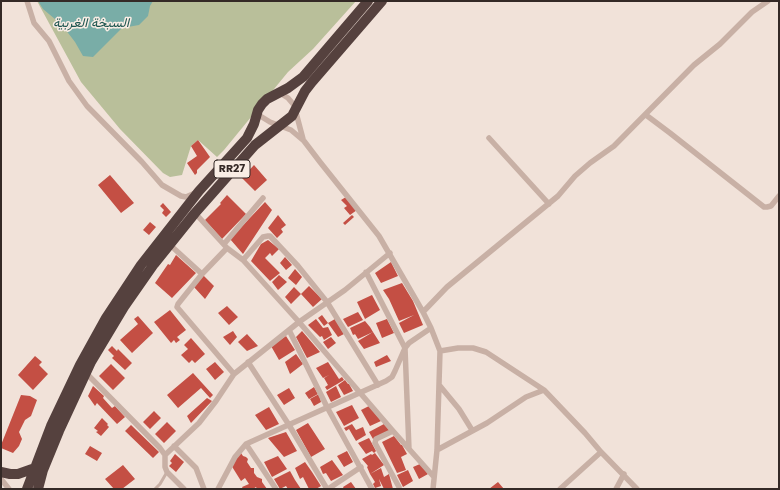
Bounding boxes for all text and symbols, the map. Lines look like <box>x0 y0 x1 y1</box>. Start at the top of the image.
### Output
water label: السبخة الغربية <box>53 16 129 32</box>
road number: RR27 <box>214 160 250 178</box>

